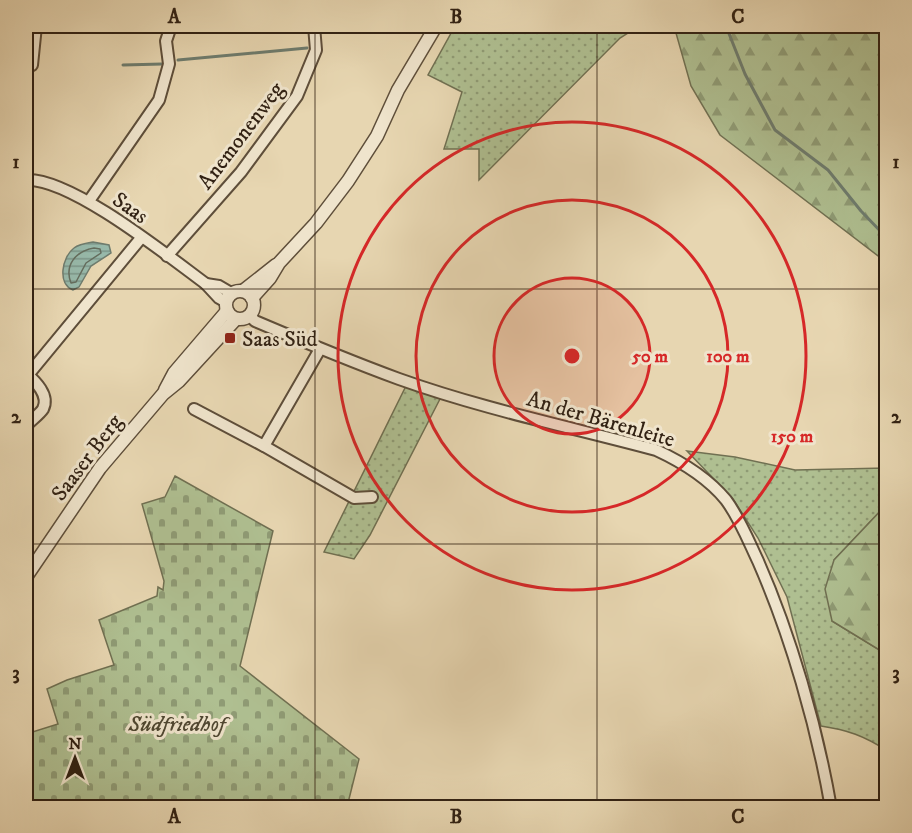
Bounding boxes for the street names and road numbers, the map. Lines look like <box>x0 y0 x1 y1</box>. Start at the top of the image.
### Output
street label: Anemonenweg <box>192 77 291 195</box>
street label: Saas <box>107 186 153 230</box>
street label: An der Bärenleite <box>523 385 678 453</box>
street label: Saaser Berg <box>46 409 129 507</box>

